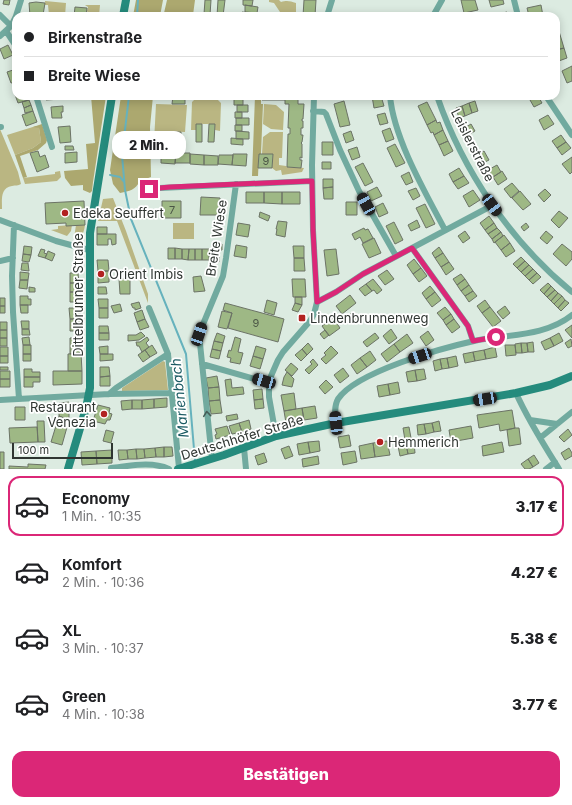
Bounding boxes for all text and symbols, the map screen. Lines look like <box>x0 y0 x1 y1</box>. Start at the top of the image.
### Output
text: Birkenstraße <box>48 28 142 47</box>
text: Breite Wiese <box>48 66 140 85</box>
street label: Leislerstraße <box>448 106 498 184</box>
callout: 2 Min. <box>112 131 186 159</box>
text: 2 Min. <box>129 137 169 153</box>
house number: 9 <box>263 154 270 168</box>
route end <box>140 180 158 198</box>
car <box>355 191 377 217</box>
car <box>480 192 504 218</box>
street label: Breite Wiese <box>202 199 230 277</box>
house number: 7 <box>169 203 175 217</box>
place label: Edeka Seuffert <box>73 205 164 221</box>
marker: Edeka Seuffert <box>60 208 70 218</box>
street label: Dittelbrunner Straße <box>70 233 86 357</box>
place label: Orient Imbis <box>109 266 183 282</box>
marker: Orient Imbis <box>96 269 106 279</box>
place label: Lindenbrunnenweg <box>310 310 429 326</box>
marker: Lindenbrunnenweg <box>297 313 307 323</box>
house number: 9 <box>253 316 260 330</box>
car <box>189 321 209 347</box>
route start <box>487 328 505 346</box>
car <box>407 347 433 365</box>
water label: Marienbach <box>166 357 192 439</box>
car <box>251 372 277 390</box>
car <box>472 391 498 407</box>
place label: Restaurant Venezia <box>30 399 96 430</box>
marker: Restaurant Venezia <box>99 409 109 419</box>
car <box>329 410 343 436</box>
street label: Deutschhöfer Straße <box>179 411 305 463</box>
one-way arrow <box>203 411 212 417</box>
place label: Hemmerich <box>388 434 459 450</box>
marker: Hemmerich <box>375 437 385 447</box>
scale bar <box>12 441 113 460</box>
text: 100 m <box>18 443 49 457</box>
icon: car <box>14 488 50 524</box>
text: Economy <box>62 489 130 508</box>
text: 3.17 € <box>515 497 558 516</box>
text: 1 Min. · 10:35 <box>62 508 142 524</box>
icon: car <box>14 554 50 590</box>
text: Komfort <box>62 555 122 574</box>
text: 4.27 € <box>511 563 558 582</box>
text: 2 Min. · 10:36 <box>62 574 144 590</box>
icon: car <box>14 620 50 656</box>
text: XL <box>62 621 82 640</box>
text: 5.38 € <box>510 629 558 648</box>
text: 3 Min. · 10:37 <box>62 640 144 656</box>
icon: car <box>14 686 50 722</box>
text: Green <box>62 687 106 706</box>
text: 3.77 € <box>512 695 558 714</box>
text: 4 Min. · 10:38 <box>62 706 145 722</box>
button: Bestätigen <box>12 751 560 797</box>

